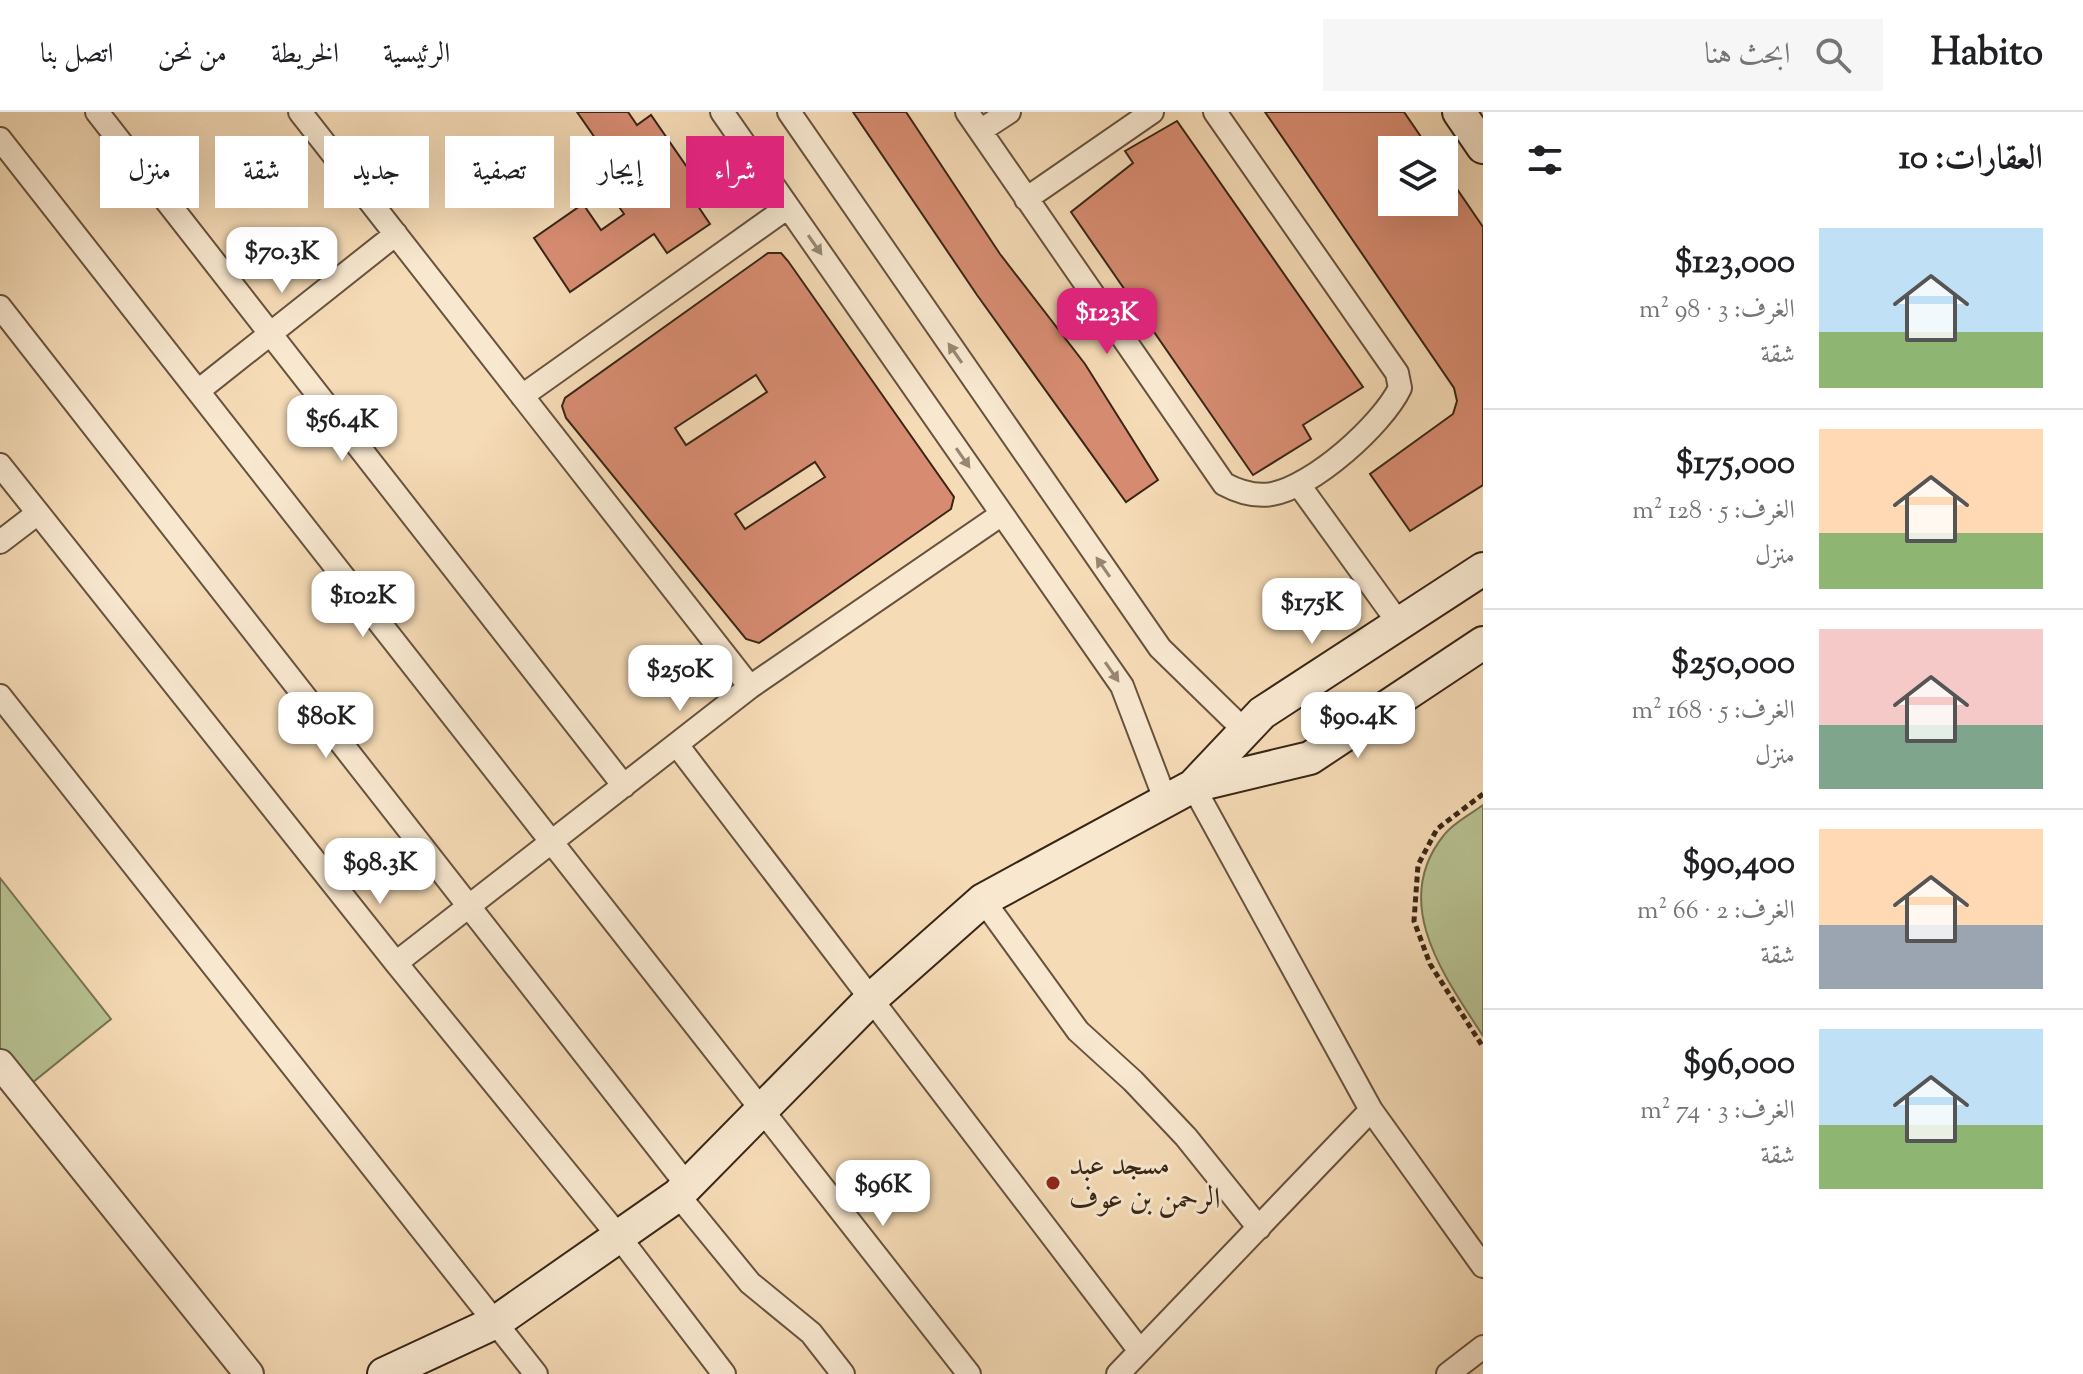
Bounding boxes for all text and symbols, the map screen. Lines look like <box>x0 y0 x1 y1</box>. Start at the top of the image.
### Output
search box <box>1323 19 1883 91</box>
text: Habito <box>1931 28 2043 82</box>
icon: search <box>1811 33 1855 77</box>
text: ابحث هنا <box>1704 34 1791 77</box>
text: اتصل بنا <box>40 35 114 75</box>
text: من نحن <box>158 35 227 75</box>
text: الخريطة <box>271 35 339 75</box>
text: الرئيسية <box>383 35 450 75</box>
text: العقارات: 10 <box>1899 135 2043 184</box>
chip: منزل <box>100 136 199 208</box>
chip: شقة <box>215 136 308 208</box>
chip: جديد <box>324 136 429 208</box>
chip: تصفية <box>445 136 554 208</box>
chip: إيجار <box>570 136 670 208</box>
chip: شراء <box>686 136 784 208</box>
map controls <box>1378 136 1458 216</box>
button: layers <box>1378 136 1458 216</box>
icon: filters <box>1523 138 1567 182</box>
pin: $70.3K <box>217 227 347 295</box>
text: $70.3K <box>244 234 320 271</box>
one-way arrow <box>807 235 822 256</box>
text: $123,000 <box>1674 239 1795 288</box>
icon: home <box>1883 260 1979 356</box>
pin: $123K <box>1051 288 1163 356</box>
text: الغرف: 3 · 98 m² <box>1639 292 1795 329</box>
text: $123K <box>1075 295 1139 332</box>
text: شقة <box>1761 337 1795 374</box>
one-way arrow <box>948 342 963 363</box>
pin: $56.4K <box>277 395 407 463</box>
text: $56.4K <box>305 402 379 439</box>
text: $175,000 <box>1675 440 1795 489</box>
one-way arrow <box>955 448 970 469</box>
icon: home <box>1883 461 1979 557</box>
text: الغرف: 5 · 128 m² <box>1632 493 1795 530</box>
text: منزل <box>1755 538 1795 575</box>
one-way arrow <box>1096 556 1111 577</box>
pin: $102K <box>307 571 419 639</box>
text: $102K <box>330 578 396 615</box>
pin: $175K <box>1256 578 1368 646</box>
text: $175K <box>1280 585 1344 622</box>
text: $250,000 <box>1671 640 1795 689</box>
pin: $250K <box>624 645 736 713</box>
text: $250K <box>646 652 714 689</box>
one-way arrow <box>1104 661 1119 682</box>
icon: home <box>1883 661 1979 757</box>
pin: $80K <box>279 692 373 760</box>
pin: $90.4K <box>1293 692 1423 760</box>
text: الغرف: 5 · 168 m² <box>1631 693 1795 730</box>
text: $80K <box>296 699 356 736</box>
text: $90.4K <box>1319 699 1397 736</box>
text: منزل <box>1755 738 1795 775</box>
pin: $98.3K <box>315 838 445 906</box>
text: $90,400 <box>1682 840 1795 889</box>
text: $98.3K <box>342 845 418 882</box>
icon: home <box>1883 861 1979 957</box>
text: الغرف: 2 · 66 m² <box>1637 893 1795 930</box>
text: شقة <box>1761 938 1795 975</box>
text: $96,000 <box>1683 1040 1795 1089</box>
icon: home <box>1883 1061 1979 1157</box>
text: الغرف: 3 · 74 m² <box>1640 1093 1795 1130</box>
text: شقة <box>1761 1138 1795 1175</box>
place label: مسجد عبد الرحمن بن عوف <box>1069 1145 1220 1222</box>
pin: $96K <box>836 1160 930 1228</box>
text: $96K <box>854 1167 912 1204</box>
marker: مسجد عبد الرحمن بن عوف <box>1044 1174 1062 1192</box>

